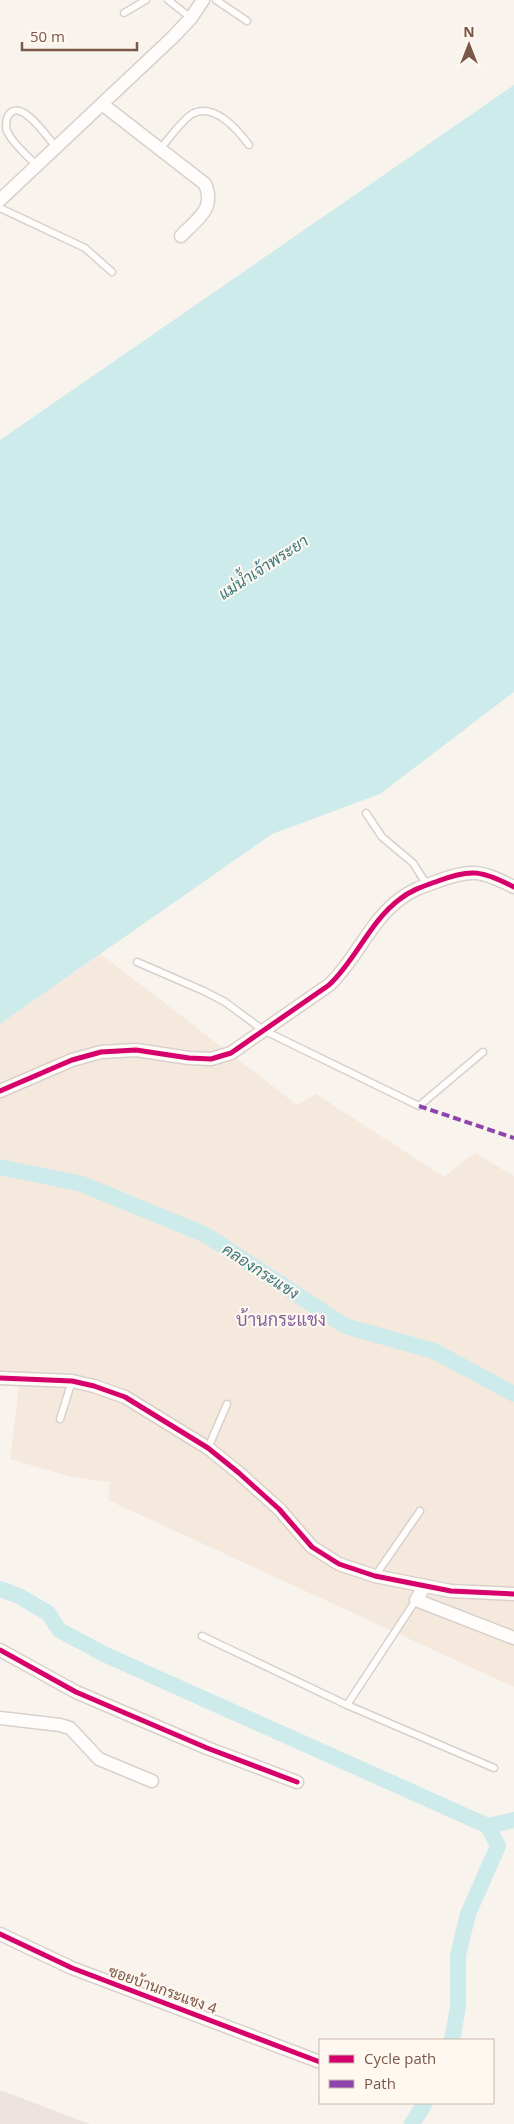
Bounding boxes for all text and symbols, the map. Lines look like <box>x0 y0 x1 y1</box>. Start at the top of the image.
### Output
scale bar <box>22 20 138 52</box>
north arrow <box>444 20 494 70</box>
text: N <box>463 22 475 41</box>
text: 50 m <box>30 26 65 46</box>
water label: แม่น้ำเจ้าพระยา <box>212 527 313 604</box>
water label: คลองกระแชง <box>218 1238 304 1304</box>
district label: บ้านกระแชง <box>236 1307 326 1331</box>
street label: ซอยบ้านกระแชง 4 <box>106 1960 220 2018</box>
legend <box>319 2039 494 2104</box>
text: Cycle path <box>364 2048 436 2068</box>
text: Path <box>364 2073 396 2093</box>

